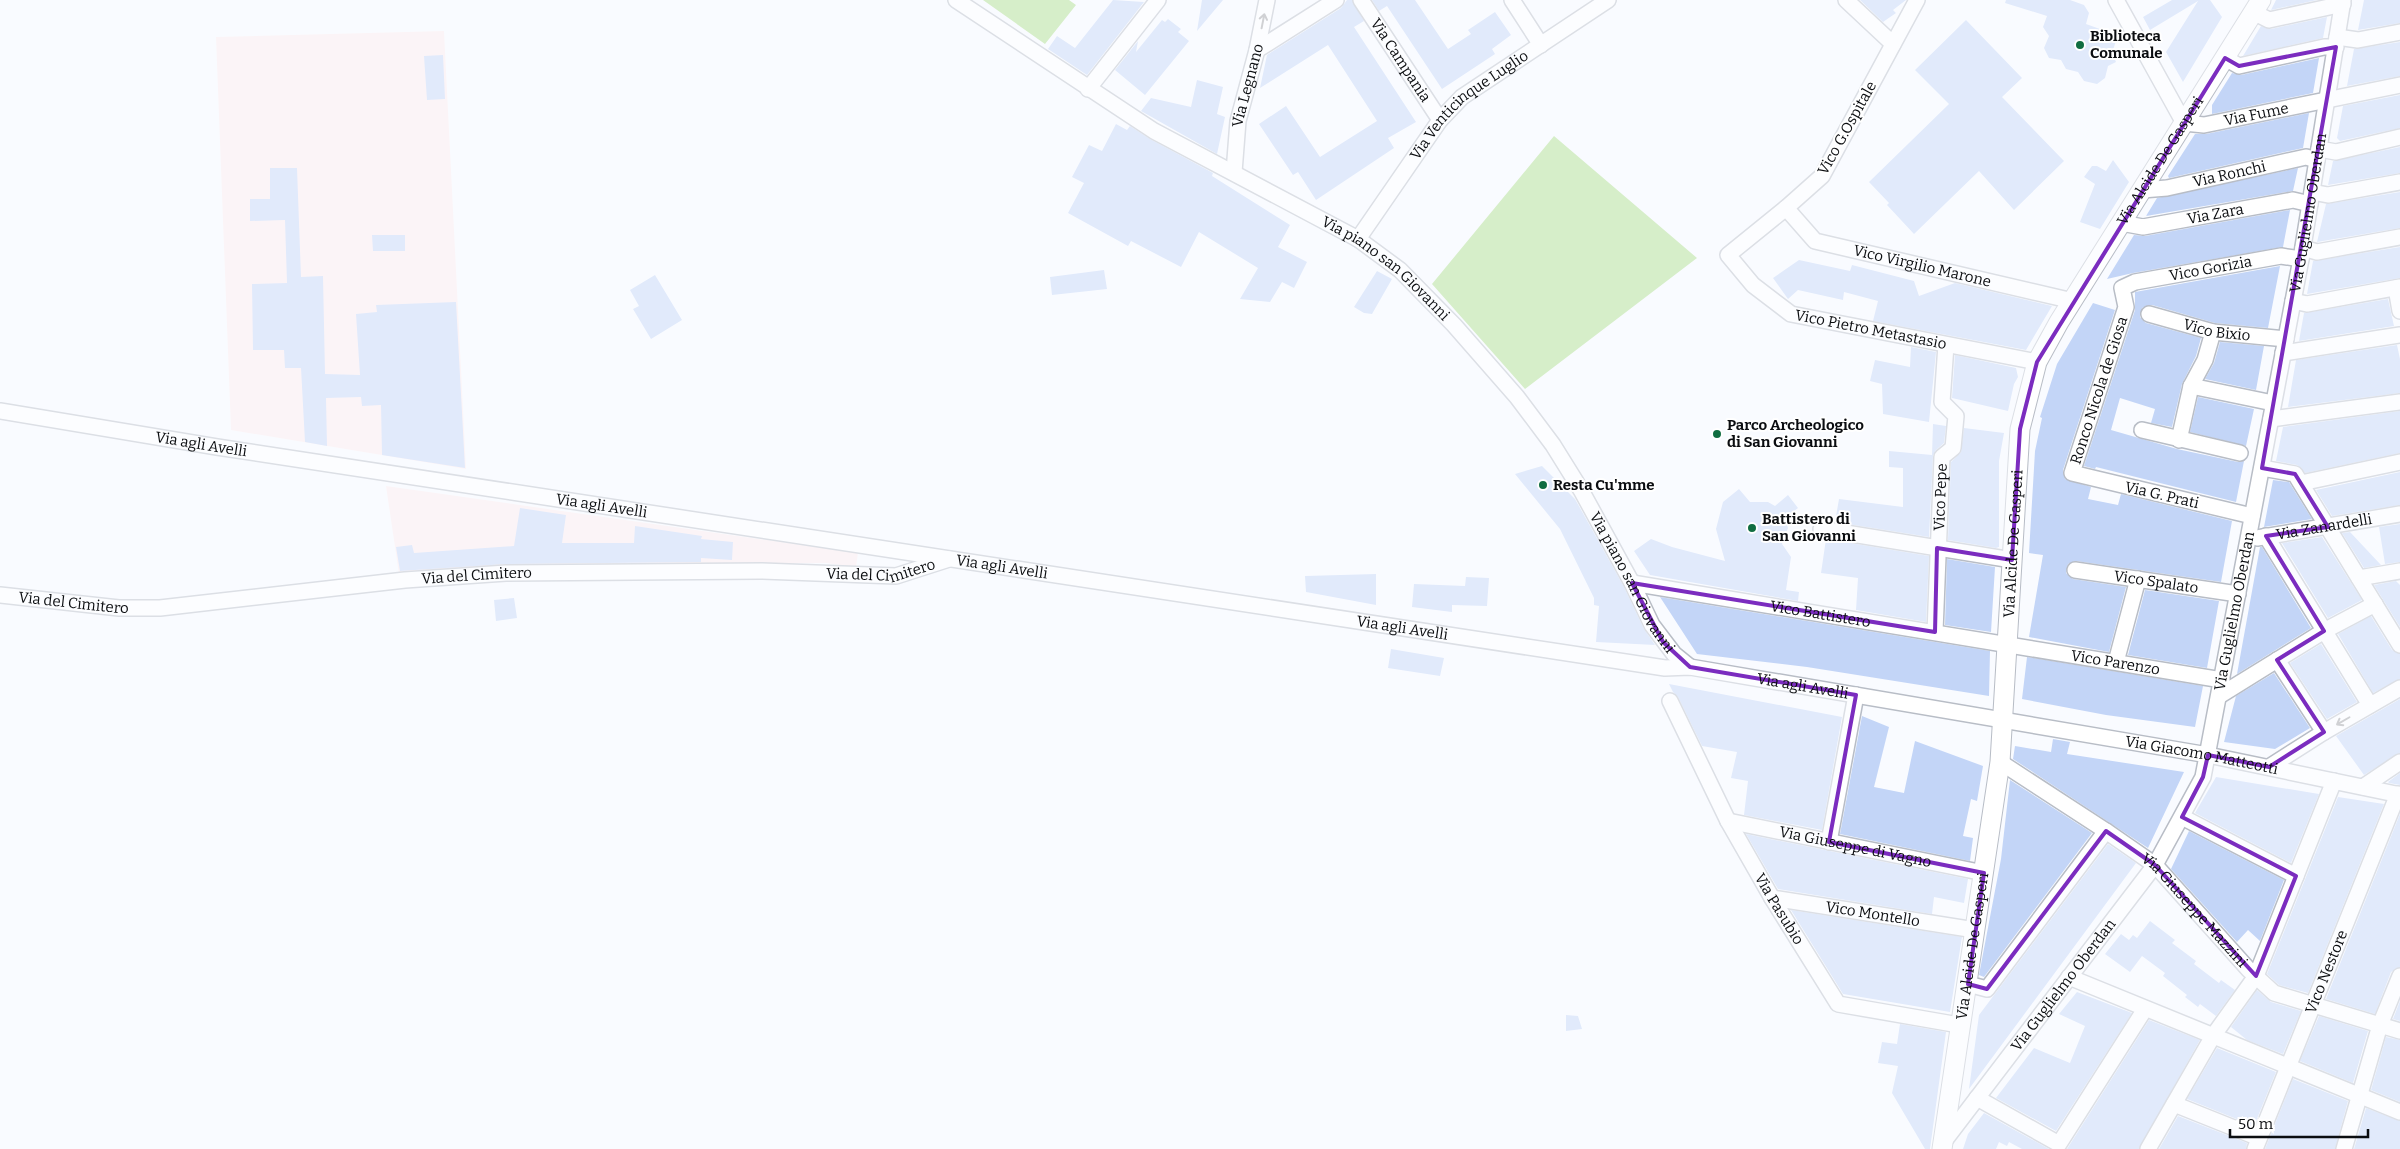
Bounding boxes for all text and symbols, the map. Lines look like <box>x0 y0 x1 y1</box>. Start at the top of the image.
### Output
one-way arrow <box>1258 14 1268 30</box>
street label: Via Campania <box>1367 15 1435 105</box>
place label: Biblioteca Comunale <box>2090 27 2163 62</box>
marker: Biblioteca Comunale <box>2074 39 2086 51</box>
street label: Via Legnano <box>1229 42 1267 128</box>
street label: Via Venticinque Luglio <box>1406 47 1532 163</box>
street label: Vico G.Ospitale <box>1814 78 1880 178</box>
street label: Via Alcide De Gasperi <box>2113 93 2207 228</box>
street label: Via Fume <box>2222 99 2290 130</box>
street label: Via Guglielmo Oberdan <box>2286 131 2330 294</box>
street label: Via Ronchi <box>2191 157 2268 191</box>
street label: Via Zara <box>2186 200 2245 228</box>
street label: Via piano san Giovanni <box>1319 212 1454 325</box>
street label: Vico Virgilio Marone <box>1852 241 1993 291</box>
street label: Vico Gorizia <box>2168 252 2253 285</box>
street label: Vico Pietro Metastasio <box>1794 306 1948 353</box>
street label: Ronco Nicola de Giosa <box>2066 314 2131 466</box>
street label: Vico Bixio <box>2181 315 2251 345</box>
place label: Parco Archeologico di San Giovanni <box>1727 416 1864 451</box>
street label: Via agli Avelli <box>154 428 249 461</box>
marker: Parco Archeologico di San Giovanni <box>1711 428 1723 440</box>
street label: Vico Pepe <box>1930 463 1951 531</box>
street label: Via Alcide De Gasperi <box>2000 469 2027 618</box>
place label: Resta Cu'mme <box>1553 476 1655 494</box>
street label: Via G. Prati <box>2123 478 2201 512</box>
marker: Resta Cu'mme <box>1537 479 1549 491</box>
street label: Via agli Avelli <box>555 490 649 522</box>
street label: Via piano san Giovanni <box>1586 509 1679 657</box>
place label: Battistero di San Giovanni <box>1762 510 1856 545</box>
street label: Via Zanardelli <box>2275 510 2374 544</box>
marker: Battistero di San Giovanni <box>1746 522 1758 534</box>
street label: Via Guglielmo Oberdan <box>2211 530 2258 692</box>
street label: Via agli Avelli <box>955 551 1049 583</box>
street label: Via del Cimitero <box>826 555 937 587</box>
street label: Via del Cimitero <box>421 564 532 588</box>
street label: Vico Spalato <box>2113 567 2200 597</box>
street label: Via del Cimitero <box>18 588 129 617</box>
street label: Vico Battistero <box>1769 597 1872 631</box>
street label: Via agli Avelli <box>1355 612 1450 644</box>
street label: Vico Parenzo <box>2070 646 2161 679</box>
street label: Via agli Avelli <box>1756 670 1850 703</box>
one-way arrow <box>2336 717 2350 727</box>
street label: Via Giacomo Matteotti <box>2124 732 2280 778</box>
street label: Via Giuseppe di Vagno <box>1778 823 1933 871</box>
street label: Via Giuseppe Mazzini <box>2138 849 2252 971</box>
street label: Via Pasubio <box>1751 870 1808 948</box>
street label: Via Alcide De Gasperi <box>1952 871 1992 1021</box>
street label: Vico Montello <box>1824 898 1921 930</box>
street label: Via Guglielmo Oberdan <box>2007 915 2120 1055</box>
street label: Vico Nestore <box>2301 927 2351 1016</box>
scale bar <box>2230 1106 2368 1138</box>
text: 50 m <box>2238 1115 2274 1133</box>

